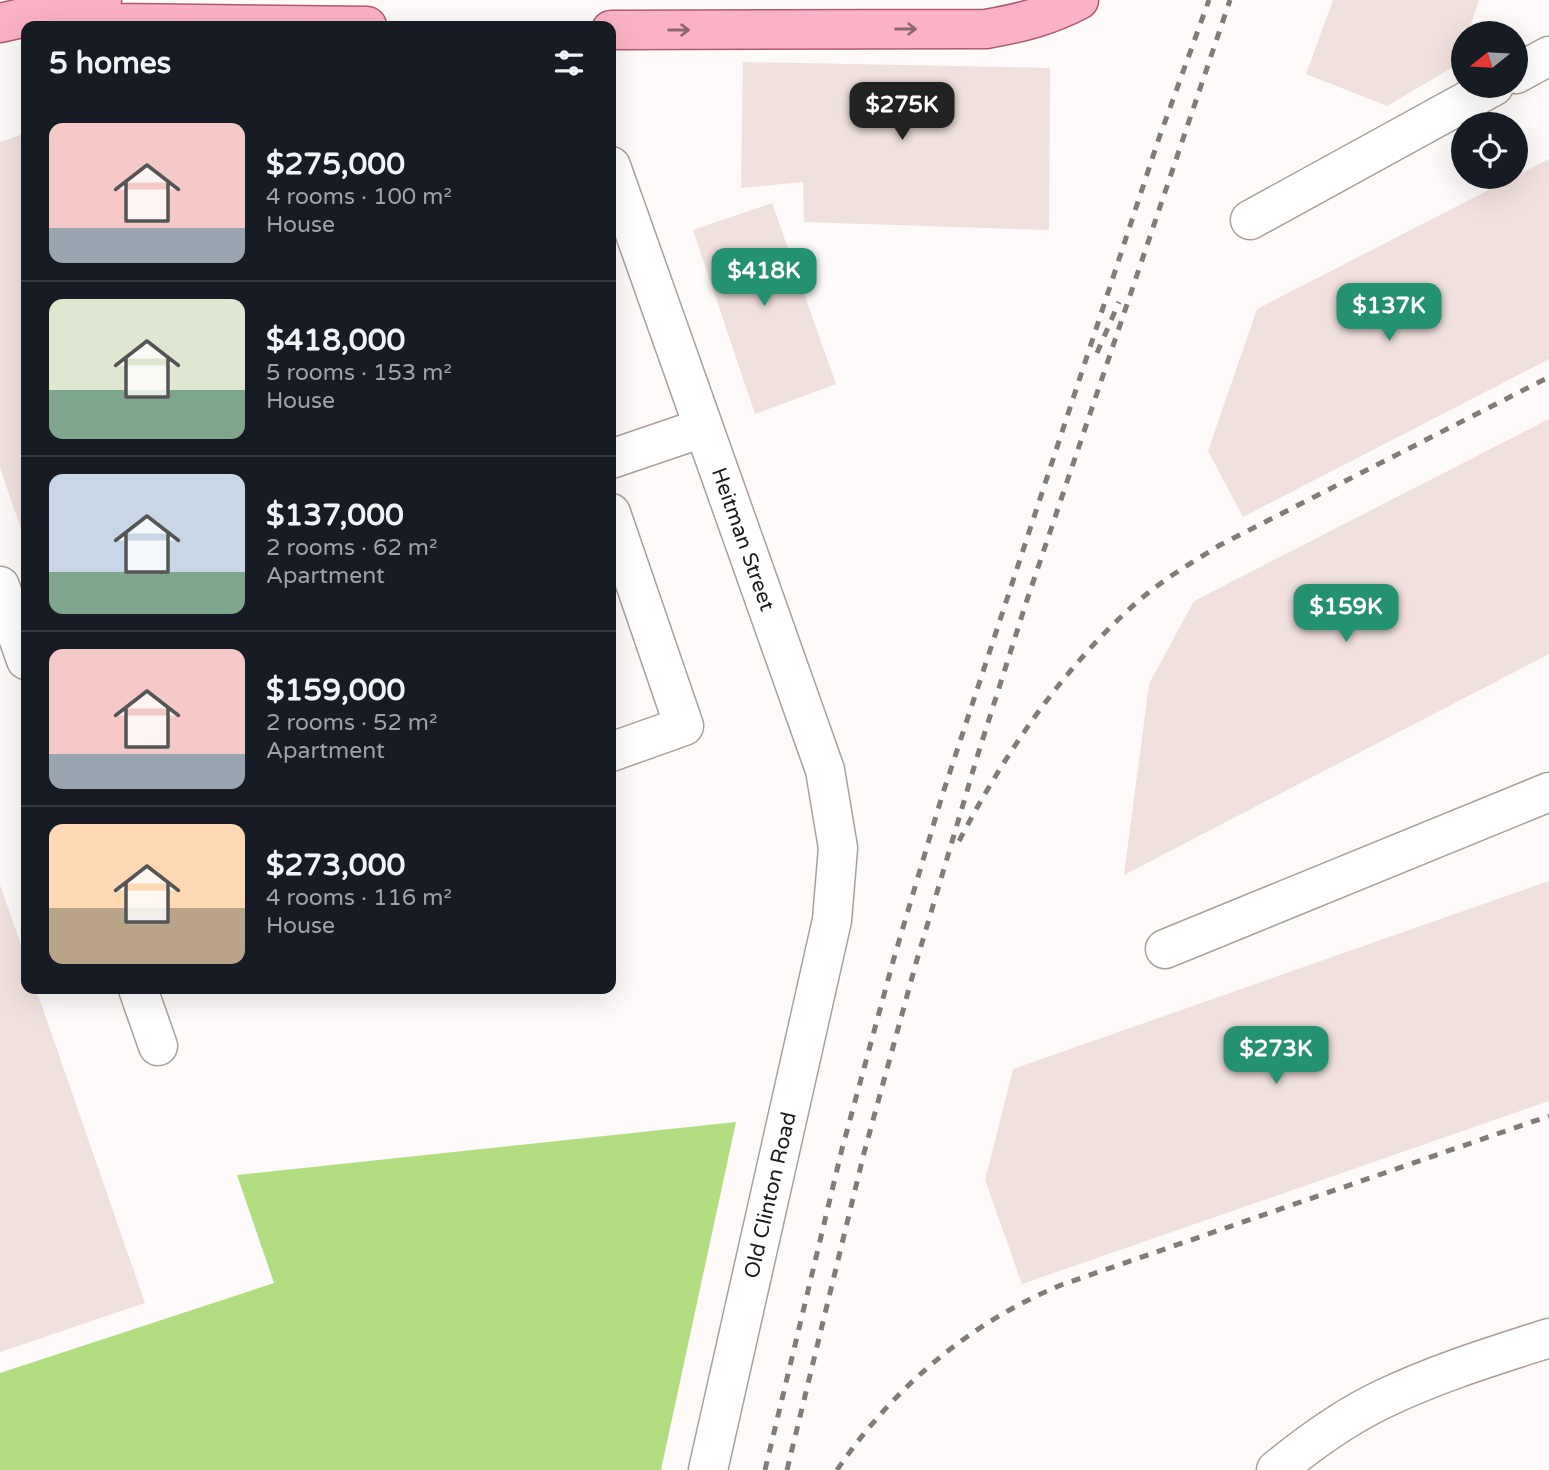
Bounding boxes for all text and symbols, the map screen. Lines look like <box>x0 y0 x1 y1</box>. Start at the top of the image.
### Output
north arrow <box>1451 21 1528 98</box>
map controls <box>1451 21 1528 189</box>
one-way arrow <box>667 23 690 37</box>
one-way arrow <box>895 23 918 36</box>
icon: filters <box>550 44 588 82</box>
text: 5 homes <box>49 45 171 82</box>
pin: $275K <box>853 82 951 142</box>
text: $275K <box>866 91 938 119</box>
button: locate <box>1451 112 1528 189</box>
text: $275,000 <box>266 146 405 183</box>
icon: home <box>105 151 189 235</box>
text: 4 rooms · 100 m² <box>266 183 452 211</box>
text: House <box>266 211 335 239</box>
pin: $418K <box>715 248 813 308</box>
text: $418K <box>728 257 800 285</box>
pin: $137K <box>1340 284 1438 343</box>
text: $137K <box>1353 292 1425 320</box>
text: $418,000 <box>266 322 405 359</box>
icon: home <box>105 327 189 411</box>
text: 5 rooms · 153 m² <box>266 359 452 387</box>
text: House <box>266 387 335 415</box>
street label: Heitman Street <box>706 464 780 614</box>
text: $137,000 <box>266 497 404 534</box>
icon: home <box>105 502 189 586</box>
text: 2 rooms · 62 m² <box>266 534 437 562</box>
text: Apartment <box>266 562 385 590</box>
pin: $159K <box>1297 584 1395 644</box>
text: $159K <box>1310 593 1382 621</box>
text: $159,000 <box>266 672 405 709</box>
icon: home <box>105 677 189 761</box>
text: 2 rooms · 52 m² <box>266 709 437 737</box>
text: Apartment <box>266 737 385 765</box>
text: $273,000 <box>266 847 405 884</box>
icon: home <box>105 852 189 936</box>
text: 4 rooms · 116 m² <box>266 884 452 912</box>
text: House <box>266 912 335 940</box>
pin: $273K <box>1227 1026 1325 1086</box>
text: $273K <box>1240 1035 1312 1063</box>
street label: Old Clinton Road <box>739 1109 802 1281</box>

